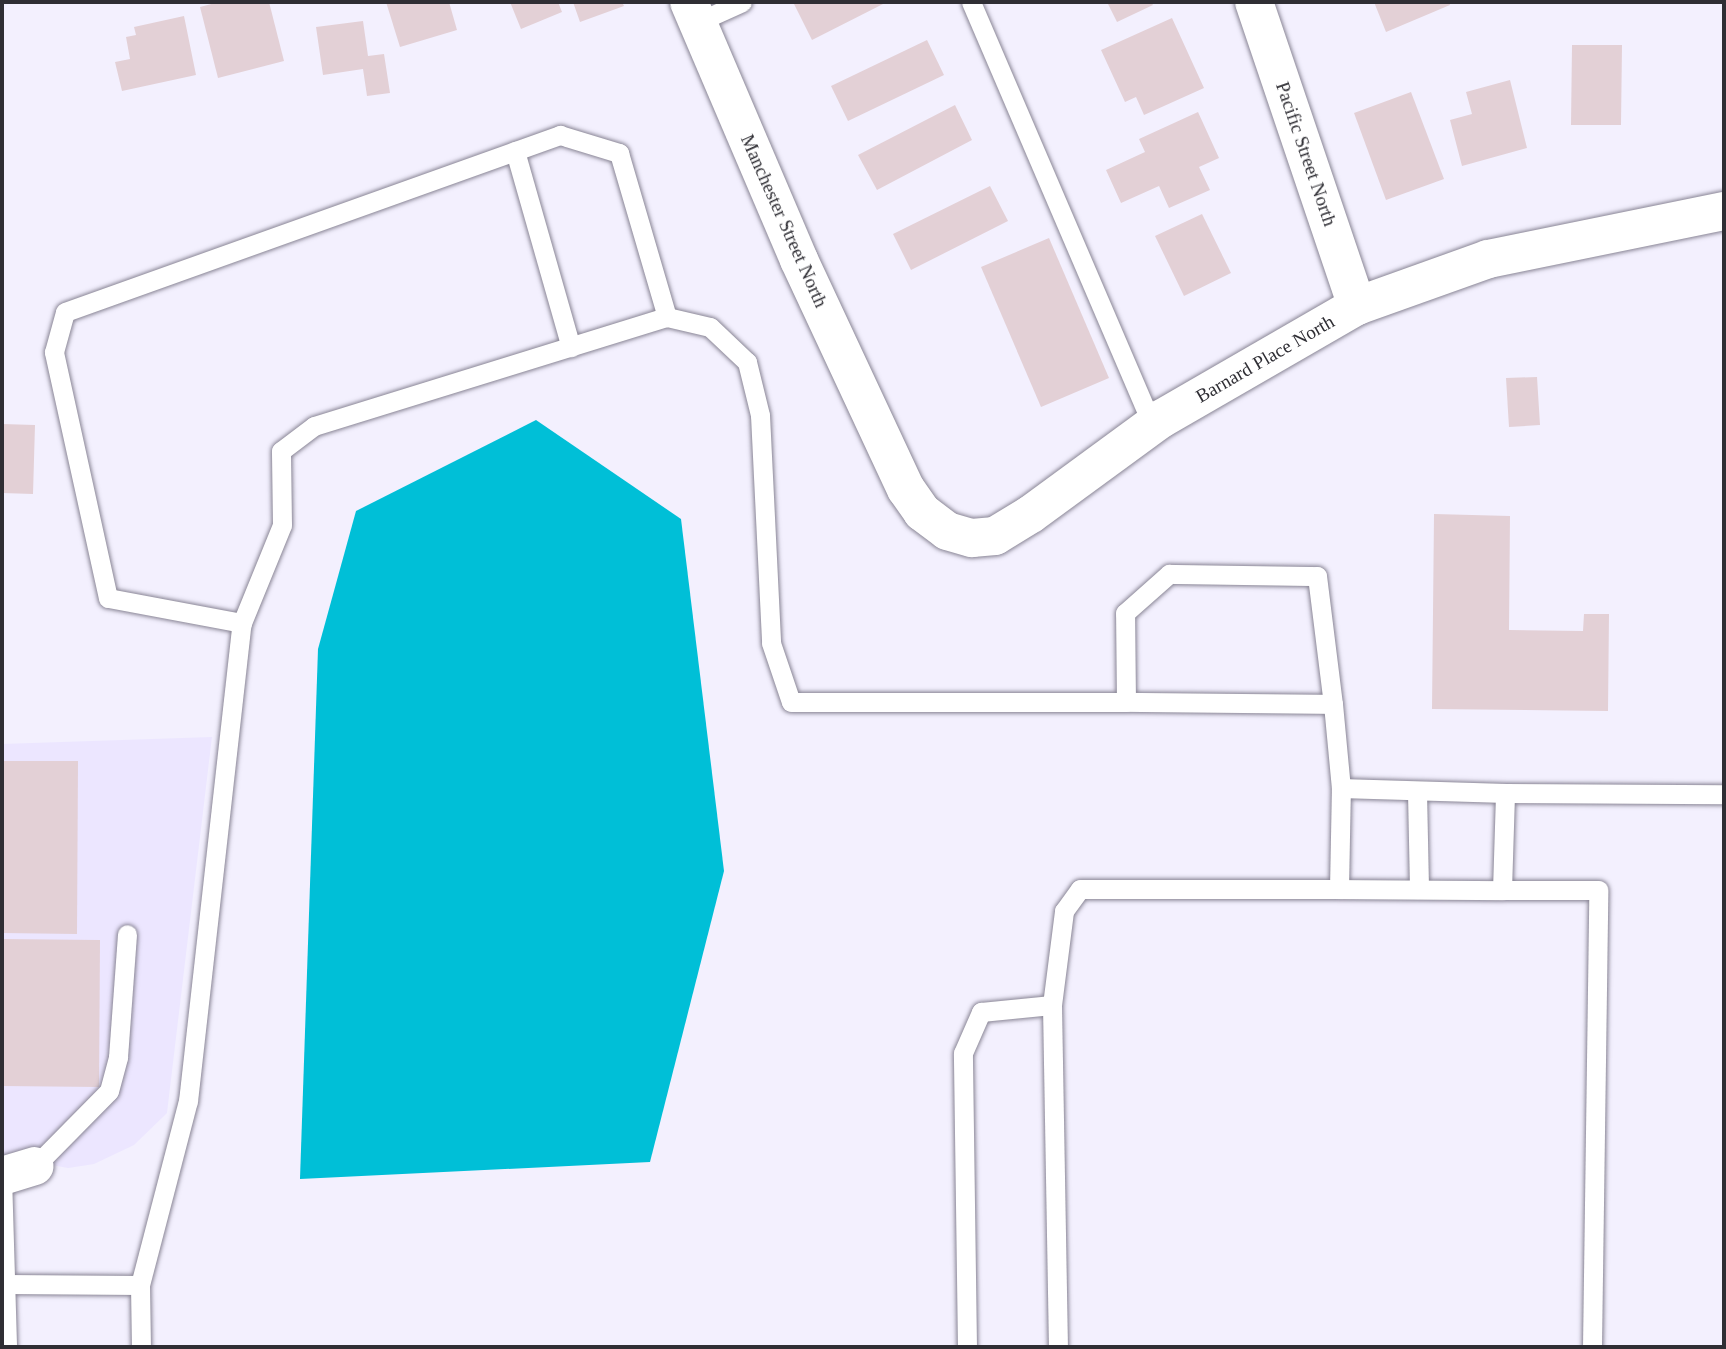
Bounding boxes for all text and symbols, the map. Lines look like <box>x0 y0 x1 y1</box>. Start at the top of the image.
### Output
street label: Pacific Street North <box>1271 79 1341 229</box>
street label: Manchester Street North <box>736 131 832 311</box>
street label: Barnard Place North <box>1192 310 1338 408</box>

